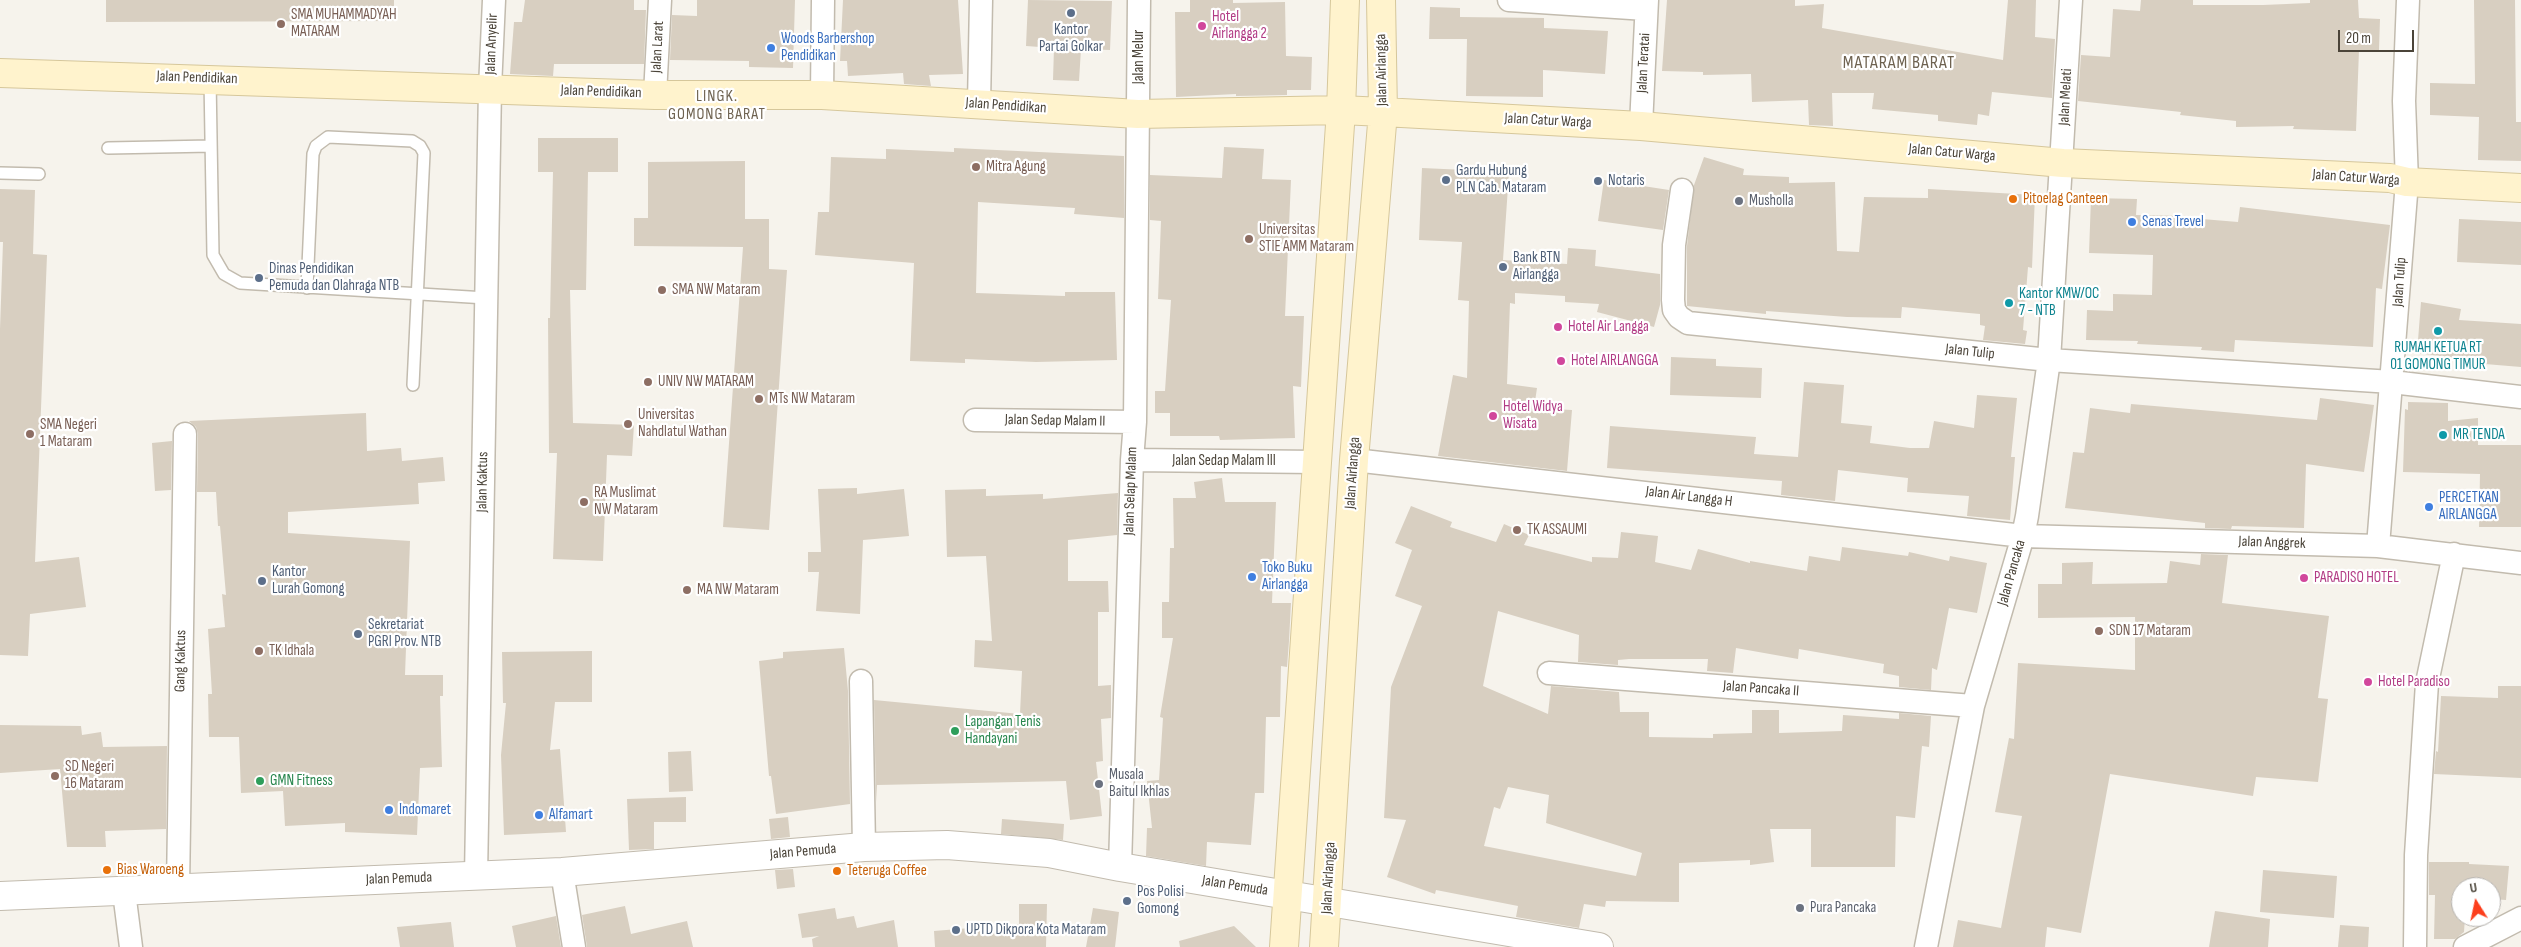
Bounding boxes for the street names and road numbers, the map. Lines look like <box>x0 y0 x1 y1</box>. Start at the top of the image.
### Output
street label: Jalan Anyelir <box>482 13 502 75</box>
street label: Jalan Larat <box>648 21 668 73</box>
street label: Jalan Melur <box>1130 30 1148 84</box>
street label: Jalan Teratai <box>1633 32 1655 94</box>
street label: Jalan Airlangga <box>1372 34 1392 106</box>
street label: Jalan Pendidikan <box>156 68 238 88</box>
street label: Jalan Melati <box>2056 68 2076 126</box>
street label: Jalan Pendidikan <box>560 82 642 102</box>
street label: Jalan Pendidikan <box>965 94 1047 118</box>
street label: Jalan Catur Warga <box>1504 110 1592 132</box>
street label: Jalan Catur Warga <box>1908 140 1996 166</box>
street label: Jalan Catur Warga <box>2312 166 2400 190</box>
street label: Jalan Tulip <box>2389 257 2411 307</box>
street label: Jalan Tulip <box>1944 340 1996 364</box>
street label: Jalan Sedap Malam II <box>1005 411 1105 431</box>
street label: Jalan Airlangga <box>1342 436 1364 510</box>
street label: Jalan Selap Malam <box>1120 446 1142 536</box>
street label: Jalan Kaktus <box>473 452 493 512</box>
street label: Jalan Sedap Malam III <box>1172 452 1276 470</box>
street label: Jalan Air Langga H <box>1645 483 1733 511</box>
street label: Jalan Anggrek <box>2238 533 2306 553</box>
street label: Jalan Pancaka <box>1994 538 2030 608</box>
street label: Gang Kaktus <box>171 630 191 692</box>
street label: Jalan Pancaka II <box>1722 677 1800 701</box>
street label: Jalan Pemuda <box>769 840 837 864</box>
street label: Jalan Airlangga <box>1318 841 1340 915</box>
street label: Jalan Pemuda <box>365 869 433 889</box>
street label: Jalan Pemuda <box>1201 872 1269 900</box>

